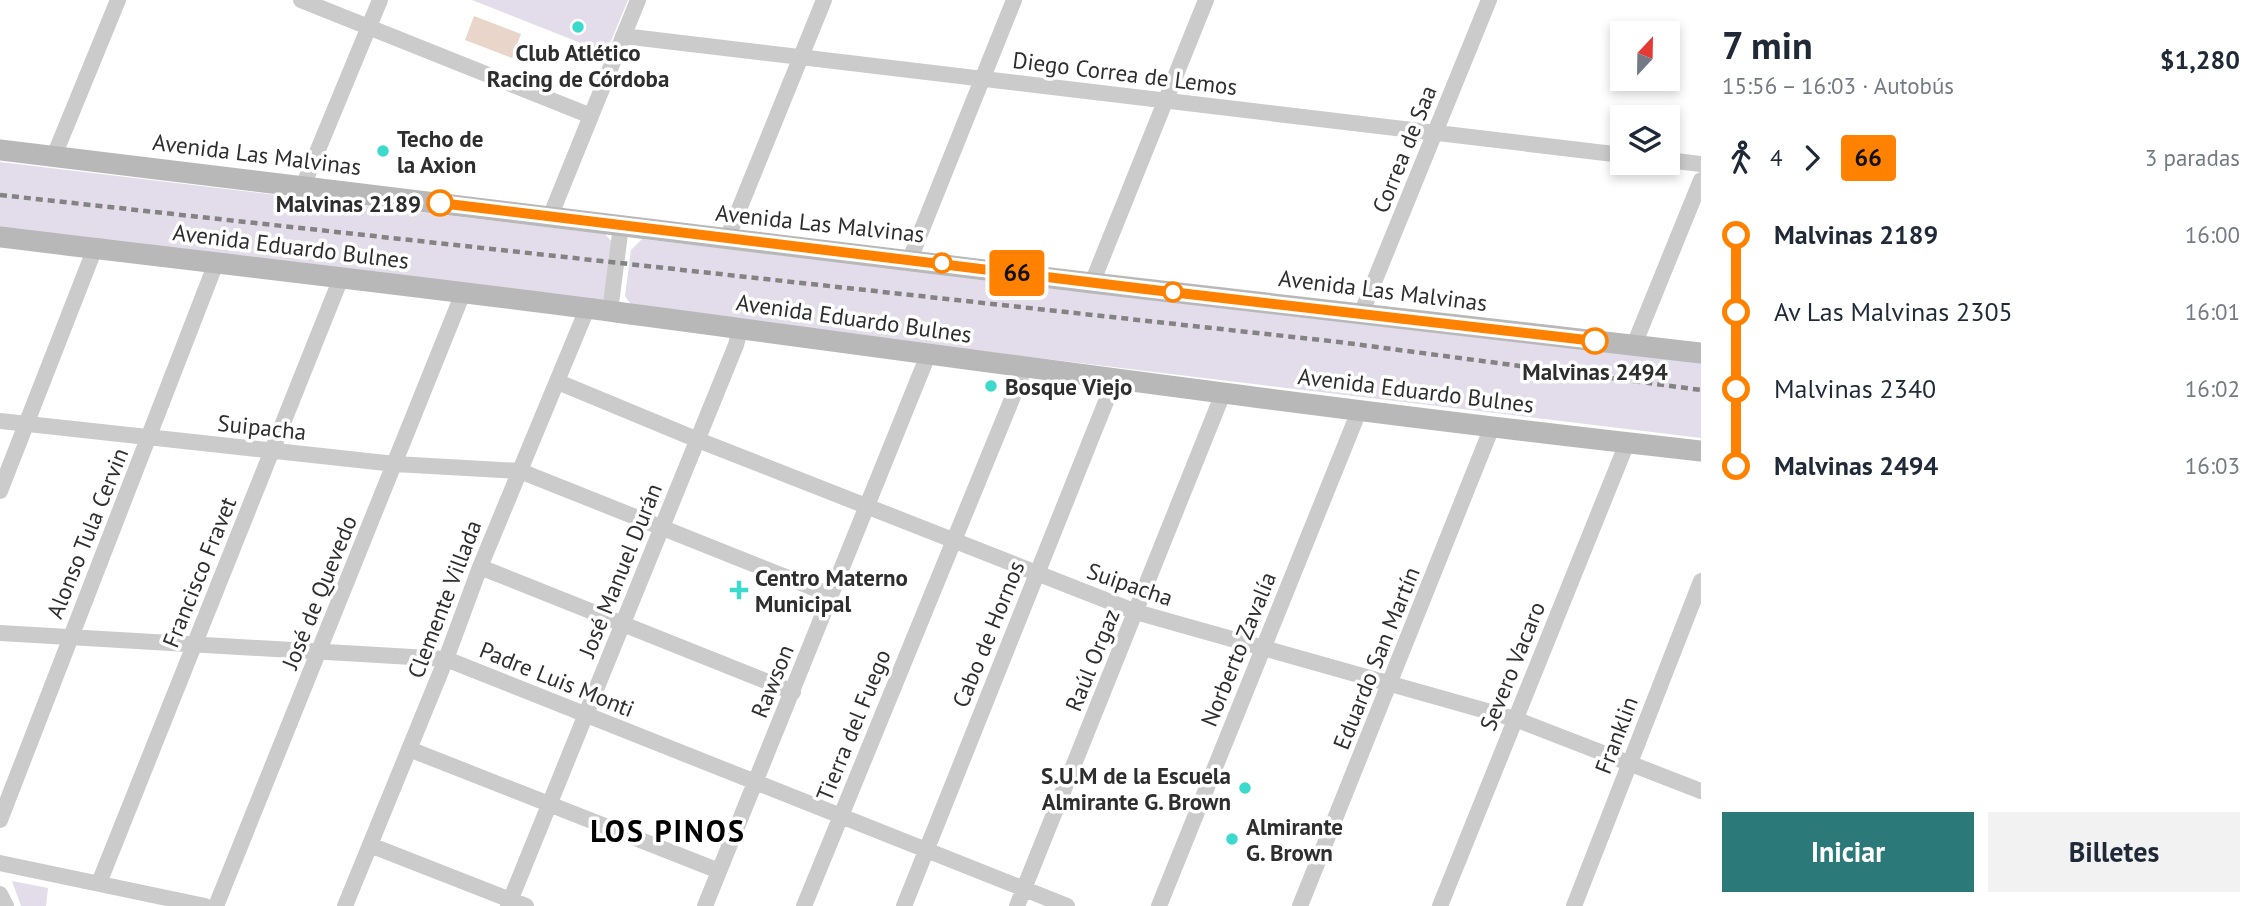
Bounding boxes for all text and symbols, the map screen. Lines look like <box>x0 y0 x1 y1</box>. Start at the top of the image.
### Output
marker: Club Atlético Racing de Córdoba <box>570 19 586 35</box>
text: 7 min <box>1722 20 1813 69</box>
north arrow <box>1610 21 1680 91</box>
map controls <box>1610 21 1680 175</box>
place label: Club Atlético Racing de Córdoba <box>487 38 669 93</box>
text: $1,280 <box>2160 43 2240 76</box>
street label: Diego Correa de Lemos <box>1011 45 1239 101</box>
text: 15:56 – 16:03 · Autobús <box>1722 71 1954 100</box>
street label: Correa de Saa <box>1365 81 1443 217</box>
button: layers <box>1610 105 1680 175</box>
place label: Techo de la Axion <box>397 124 483 179</box>
street label: Avenida Las Malvinas <box>151 127 363 181</box>
icon: walk <box>1722 139 1760 177</box>
icon: forward <box>1793 139 1831 177</box>
text: 66 <box>1855 142 1882 173</box>
marker: Techo de la Axion <box>375 143 391 159</box>
text: 4 <box>1770 143 1783 172</box>
text: 3 paradas <box>2145 143 2240 172</box>
place label: Malvinas 2189 <box>276 189 421 218</box>
marker: Malvinas 2189 <box>427 190 453 216</box>
street label: Avenida Las Malvinas <box>714 198 926 248</box>
street label: Avenida Eduardo Bulnes <box>171 217 411 275</box>
text: Malvinas 2189 <box>1774 218 1938 251</box>
text: 16:00 <box>2185 220 2240 249</box>
line badge: 66 <box>986 250 1048 296</box>
unlabelled marker <box>932 253 952 273</box>
text: 66 <box>1003 257 1031 288</box>
street label: Avenida Las Malvinas <box>1277 263 1489 317</box>
unlabelled marker <box>1163 282 1183 302</box>
street label: Avenida Eduardo Bulnes <box>734 287 974 349</box>
text: Av Las Malvinas 2305 <box>1774 295 2013 328</box>
text: 16:01 <box>2185 297 2240 326</box>
marker: Malvinas 2494 <box>1582 328 1608 354</box>
place label: Malvinas 2494 <box>1522 357 1668 386</box>
street label: Avenida Eduardo Bulnes <box>1296 361 1536 419</box>
place label: Bosque Viejo <box>1005 372 1132 401</box>
text: Malvinas 2340 <box>1774 372 1936 405</box>
text: 16:02 <box>2185 374 2240 403</box>
marker: Bosque Viejo <box>983 378 999 394</box>
street label: Suipacha <box>216 408 308 446</box>
street label: Alonso Tula Cervin <box>40 444 134 622</box>
text: Malvinas 2494 <box>1774 449 1938 482</box>
text: 16:03 <box>2185 451 2240 480</box>
street label: José Manuel Durán <box>572 479 668 662</box>
street label: Francisco Fravet <box>156 492 242 651</box>
street label: José de Quevedo <box>275 511 363 674</box>
street label: Clemente Villada <box>401 516 487 682</box>
street label: Suipacha <box>1083 556 1177 612</box>
street label: Cabo de Hornos <box>945 557 1031 711</box>
place label: Centro Materno Municipal <box>755 563 908 618</box>
street label: Eduardo San Martín <box>1326 563 1426 753</box>
street label: Norberto Zavalía <box>1194 568 1282 730</box>
marker: Centro Materno Municipal <box>729 580 749 600</box>
street label: Severo Vacaro <box>1473 597 1551 735</box>
street label: Raúl Orgaz <box>1058 605 1126 715</box>
street label: Padre Luis Monti <box>475 635 639 723</box>
street label: Rawson <box>744 640 800 722</box>
street label: Tierra del Fuego <box>809 645 897 805</box>
street label: Franklin <box>1588 692 1644 778</box>
place label: S.U.M de la Escuela Almirante G. Brown <box>1041 761 1231 816</box>
marker: S.U.M de la Escuela Almirante G. Brown <box>1237 780 1253 796</box>
district label: LOS PINOS <box>590 811 746 850</box>
place label: Almirante G. Brown <box>1246 812 1343 867</box>
button: Iniciar <box>1722 812 1974 892</box>
button: Billetes <box>1988 812 2240 892</box>
marker: Almirante G. Brown <box>1224 831 1240 847</box>

